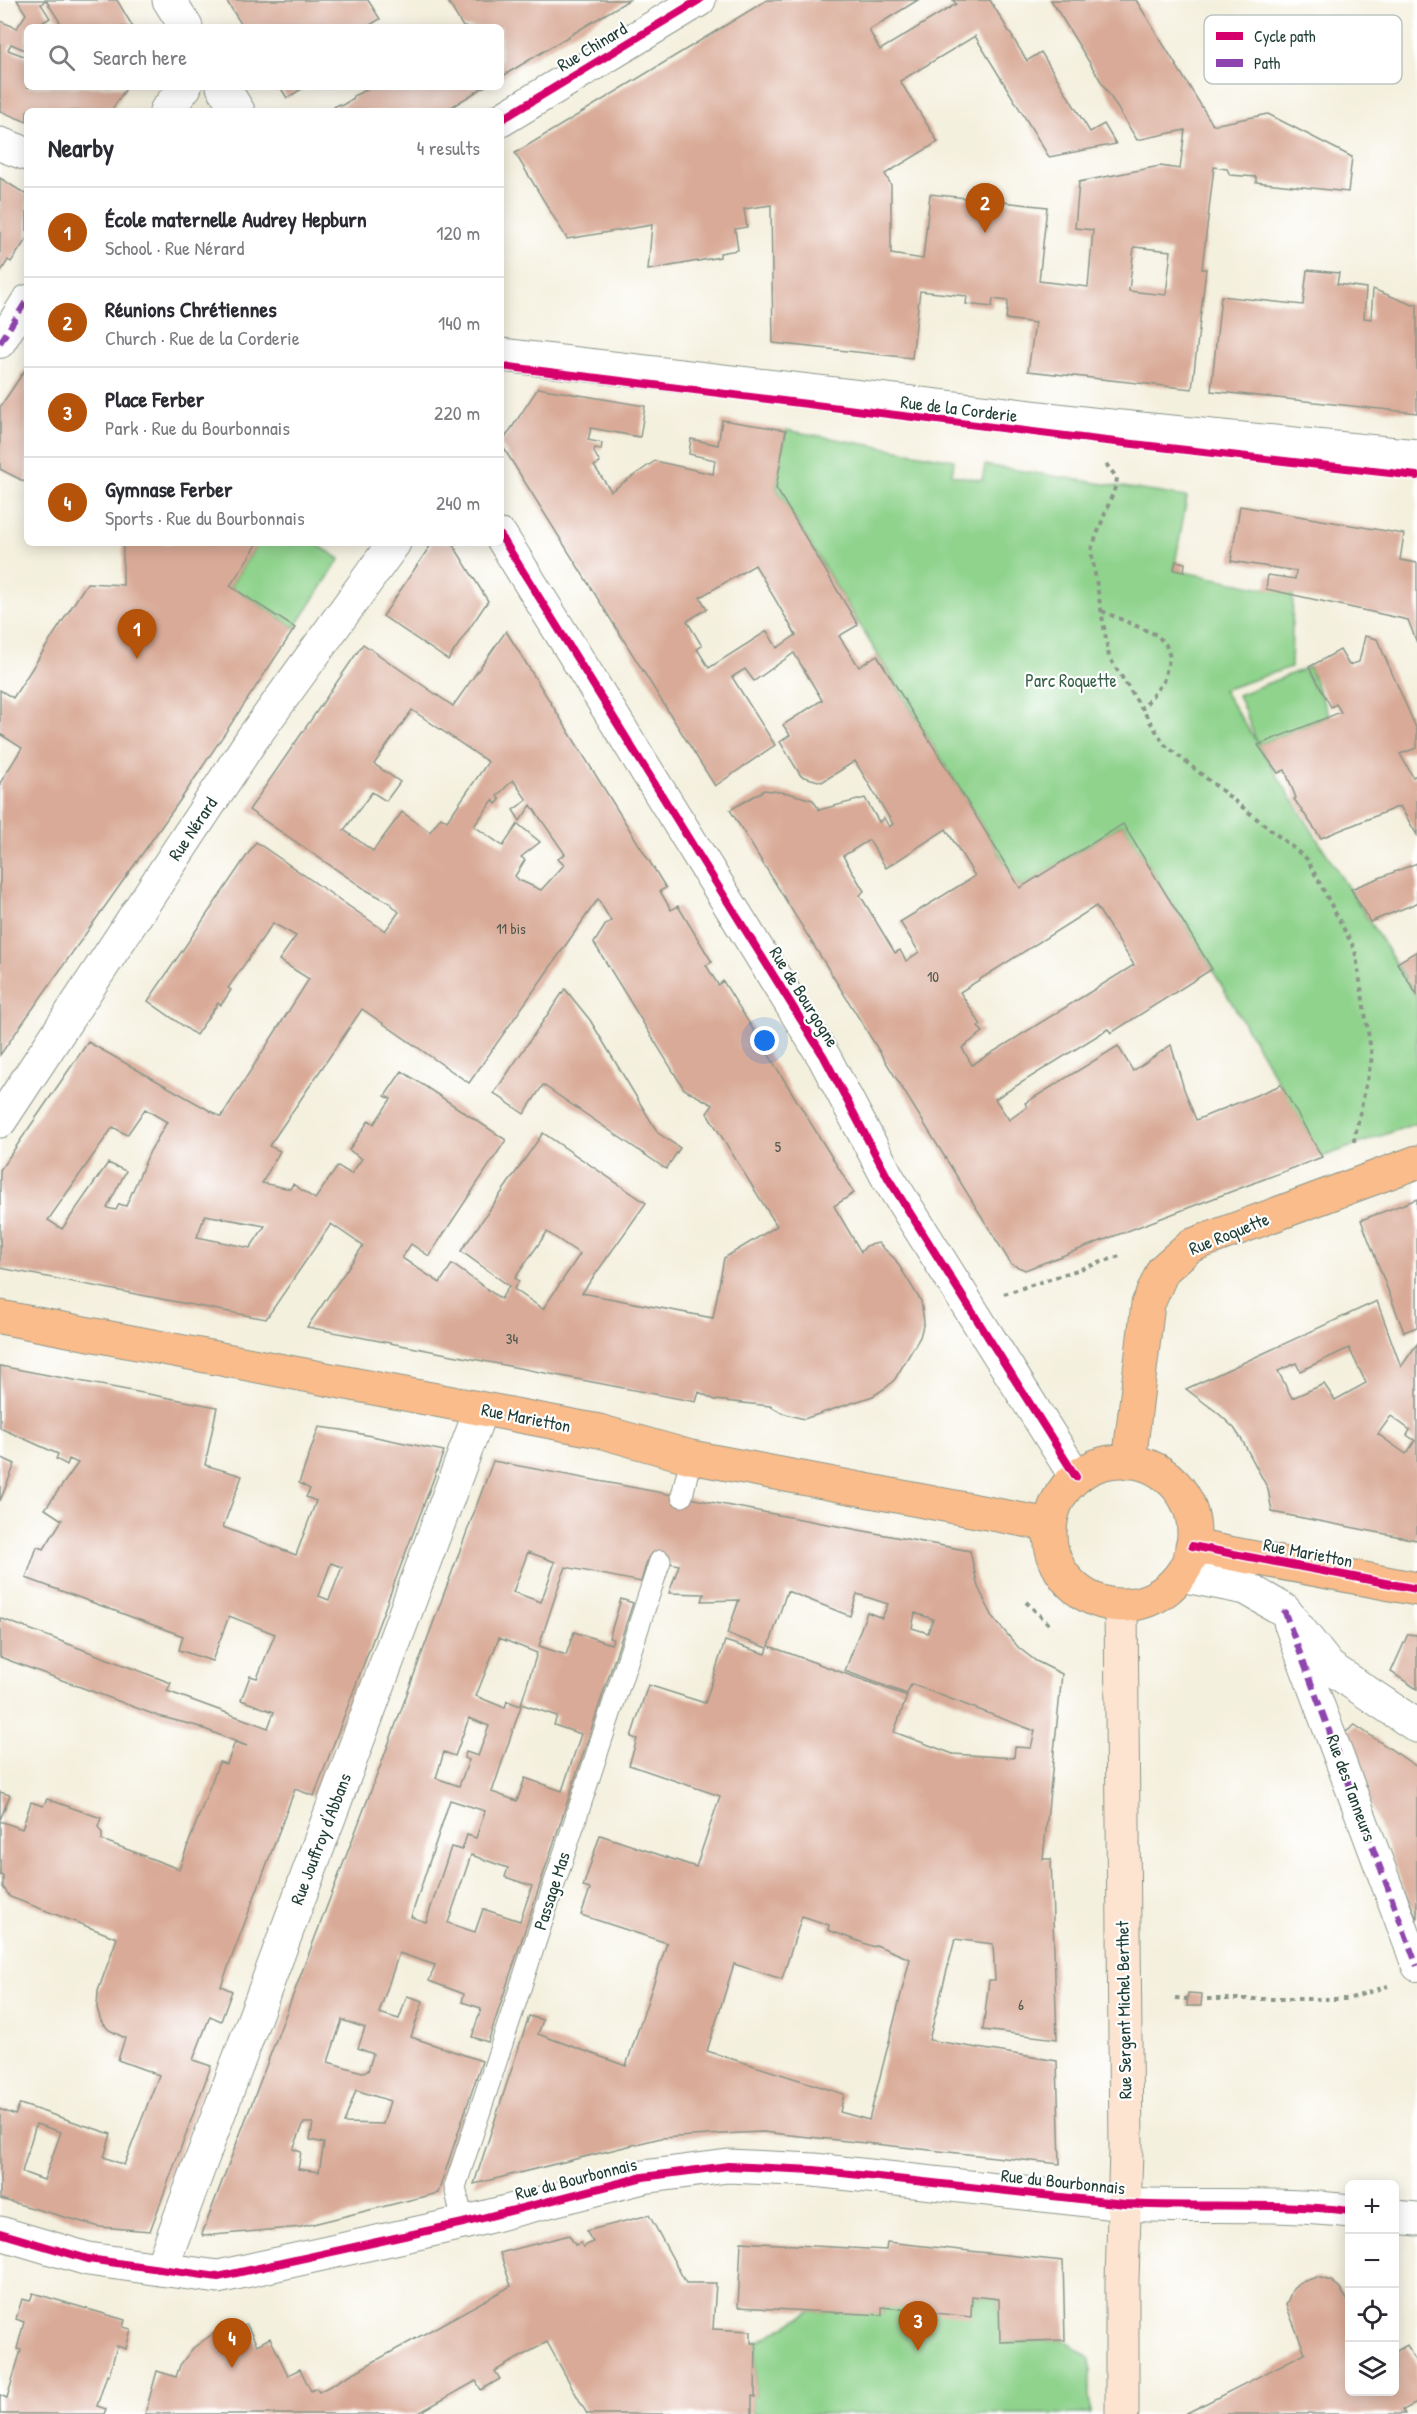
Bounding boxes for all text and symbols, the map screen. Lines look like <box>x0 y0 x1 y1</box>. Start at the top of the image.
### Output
legend <box>1204 15 1402 84</box>
street label: Rue Chinard <box>552 16 631 77</box>
search box <box>24 24 504 90</box>
text: Cycle path <box>1254 25 1316 47</box>
icon: search <box>45 41 78 74</box>
text: Search here <box>93 42 187 72</box>
text: Path <box>1254 52 1280 74</box>
text: Nearby <box>48 130 114 165</box>
text: 4 results <box>417 134 480 161</box>
pin: 2 <box>966 184 1004 233</box>
text: École maternelle Audrey Hepburn <box>105 204 367 234</box>
text: 1 <box>64 219 71 246</box>
text: 120 m <box>436 219 480 246</box>
text: School · Rue Nérard <box>105 234 244 261</box>
text: Réunions Chrétiennes <box>105 294 277 324</box>
text: 2 <box>63 309 72 336</box>
text: 140 m <box>438 309 480 336</box>
text: Church · Rue de la Corderie <box>105 324 300 351</box>
text: Place Ferber <box>105 384 204 414</box>
street label: Rue de la Corderie <box>899 389 1019 428</box>
text: 3 <box>63 399 72 426</box>
text: 220 m <box>434 399 480 426</box>
text: Park · Rue du Bourbonnais <box>105 414 290 441</box>
text: Gymnase Ferber <box>105 474 232 504</box>
text: 4 <box>64 489 71 516</box>
text: 240 m <box>436 489 480 516</box>
text: Sports · Rue du Bourbonnais <box>105 504 305 531</box>
pin: 1 <box>118 610 156 659</box>
park label: Parc Roquette <box>1025 668 1117 693</box>
street label: Rue Nérard <box>162 792 223 865</box>
house number: 11 bis <box>496 918 526 939</box>
street label: Rue de Bourgogne <box>764 942 845 1052</box>
house number: 10 <box>927 966 939 987</box>
your location <box>750 1026 779 1055</box>
house number: 5 <box>775 1136 782 1157</box>
street label: Rue Roquette <box>1185 1206 1273 1261</box>
house number: 34 <box>506 1328 519 1349</box>
street label: Rue Marietton <box>479 1397 573 1438</box>
street label: Rue Marietton <box>1261 1532 1355 1573</box>
street label: Rue des Tanneurs <box>1321 1731 1382 1845</box>
street label: Rue Jouffroy d'Abbans <box>284 1769 357 1908</box>
street label: Passage Mas <box>527 1849 576 1933</box>
street label: Rue Sergent Michel Berthet <box>1109 1920 1138 2099</box>
house number: 6 <box>1018 1994 1024 2015</box>
street label: Rue du Bourbonnais <box>512 2151 639 2206</box>
street label: Rue du Bourbonnais <box>1000 2163 1126 2200</box>
map controls <box>1345 2180 1399 2396</box>
button: + <box>1345 2180 1399 2234</box>
button: − <box>1345 2234 1399 2288</box>
button: locate <box>1345 2288 1399 2342</box>
pin: 3 <box>898 2302 938 2351</box>
pin: 4 <box>212 2318 252 2368</box>
button: layers <box>1345 2342 1399 2396</box>

